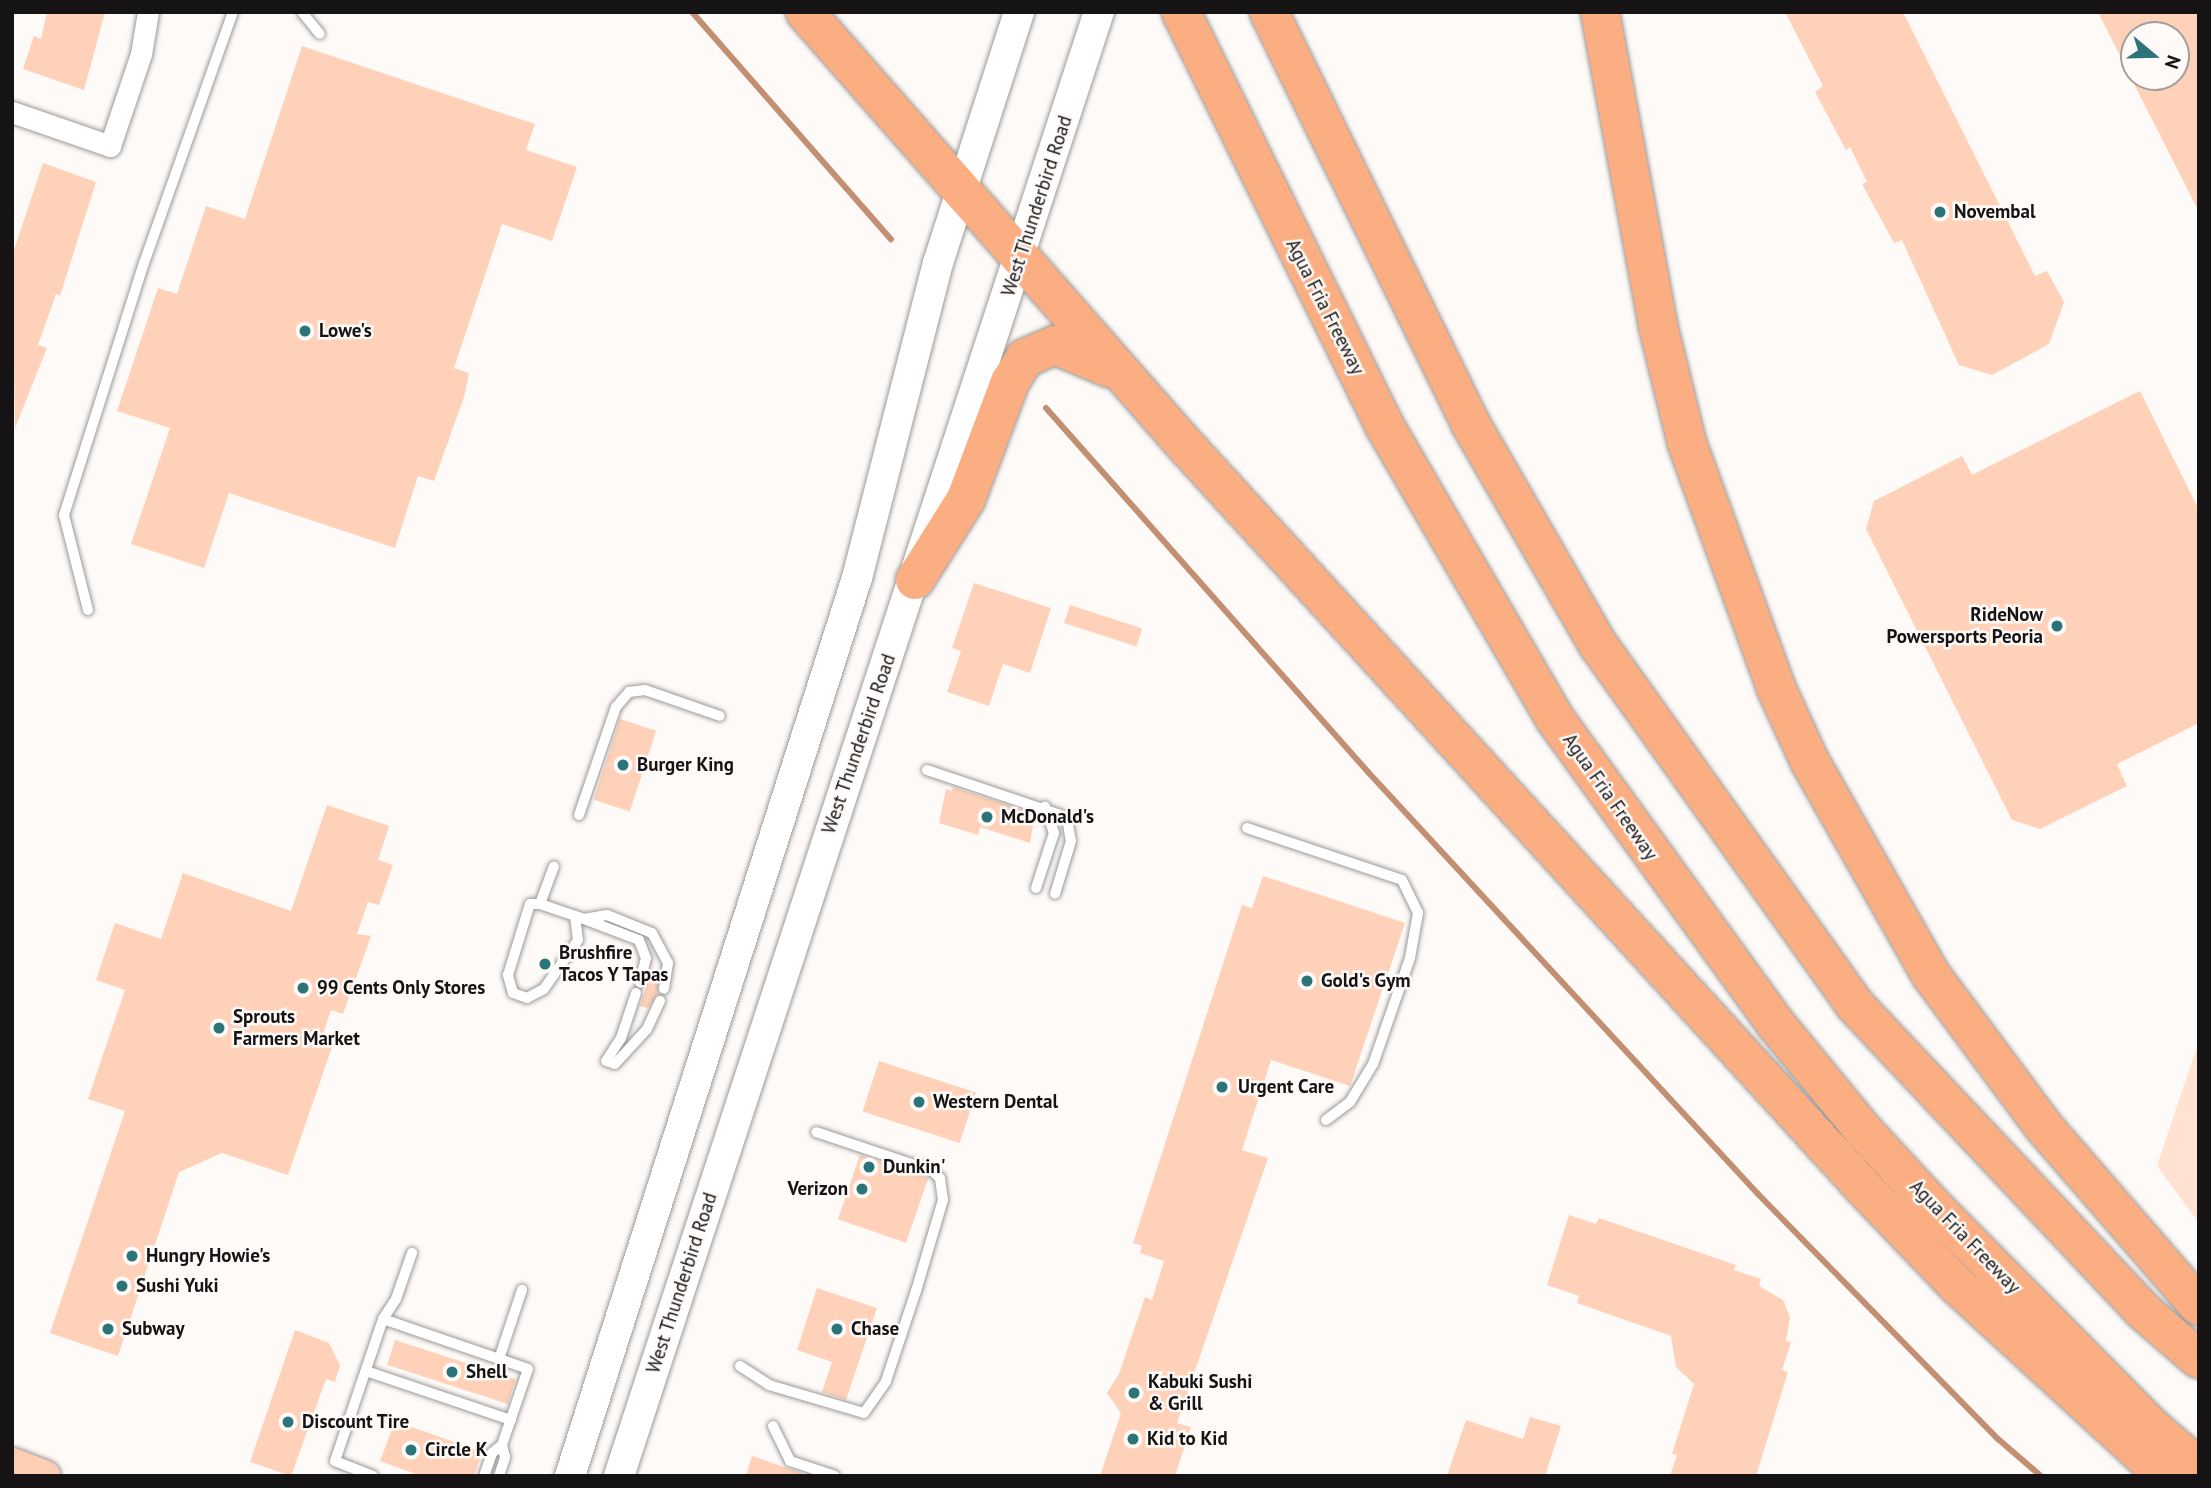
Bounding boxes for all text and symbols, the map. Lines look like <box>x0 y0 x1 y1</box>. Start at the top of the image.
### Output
north arrow <box>2120 21 2190 91</box>
text: N <box>2160 52 2186 72</box>
street label: West Thunderbird Road <box>997 112 1077 300</box>
place label: Novembal <box>1954 201 2036 223</box>
marker: Novembal <box>1932 204 1948 220</box>
street label: Agua Fria Freeway <box>1281 235 1369 379</box>
place label: Lowe's <box>319 320 372 342</box>
marker: Lowe's <box>297 323 313 339</box>
place label: RideNow Powersports Peoria <box>1887 604 2043 648</box>
marker: RideNow Powersports Peoria <box>2049 618 2065 634</box>
street label: West Thunderbird Road <box>817 651 901 837</box>
street label: Agua Fria Freeway <box>1558 729 1662 865</box>
place label: Burger King <box>637 754 734 776</box>
marker: Burger King <box>615 757 631 773</box>
place label: McDonald's <box>1001 806 1094 828</box>
marker: McDonald's <box>979 809 995 825</box>
place label: Brushfire Tacos Y Tapas <box>559 942 670 986</box>
marker: Brushfire Tacos Y Tapas <box>537 956 553 972</box>
place label: Gold's Gym <box>1321 970 1411 992</box>
marker: Gold's Gym <box>1299 973 1315 989</box>
place label: 99 Cents Only Stores <box>317 977 486 999</box>
marker: 99 Cents Only Stores <box>295 980 311 996</box>
place label: Sprouts Farmers Market <box>233 1006 360 1050</box>
marker: Sprouts Farmers Market <box>211 1020 227 1036</box>
place label: Urgent Care <box>1238 1076 1334 1098</box>
marker: Urgent Care <box>1212 1077 1232 1097</box>
place label: Western Dental <box>933 1091 1058 1113</box>
marker: Western Dental <box>911 1094 927 1110</box>
place label: Dunkin' <box>883 1156 945 1178</box>
marker: Dunkin' <box>861 1159 877 1175</box>
street label: Agua Fria Freeway <box>1905 1175 2025 1299</box>
place label: Verizon <box>787 1178 848 1200</box>
marker: Verizon <box>854 1181 870 1197</box>
street label: West Thunderbird Road <box>642 1189 722 1377</box>
place label: Hungry Howie's <box>146 1245 271 1267</box>
marker: Hungry Howie's <box>124 1248 140 1264</box>
place label: Sushi Yuki <box>136 1275 219 1297</box>
marker: Sushi Yuki <box>114 1278 130 1294</box>
place label: Subway <box>122 1318 185 1340</box>
place label: Chase <box>851 1318 899 1340</box>
marker: Subway <box>100 1321 116 1337</box>
marker: Chase <box>829 1321 845 1337</box>
place label: Shell <box>466 1361 507 1383</box>
marker: Shell <box>444 1364 460 1380</box>
place label: Kabuki Sushi & Grill <box>1148 1371 1252 1415</box>
marker: Kabuki Sushi & Grill <box>1126 1385 1142 1401</box>
place label: Discount Tire <box>302 1411 410 1433</box>
marker: Discount Tire <box>280 1414 296 1430</box>
place label: Kid to Kid <box>1147 1428 1228 1450</box>
marker: Kid to Kid <box>1125 1431 1141 1447</box>
place label: Circle K <box>425 1439 487 1461</box>
marker: Circle K <box>403 1442 419 1458</box>

